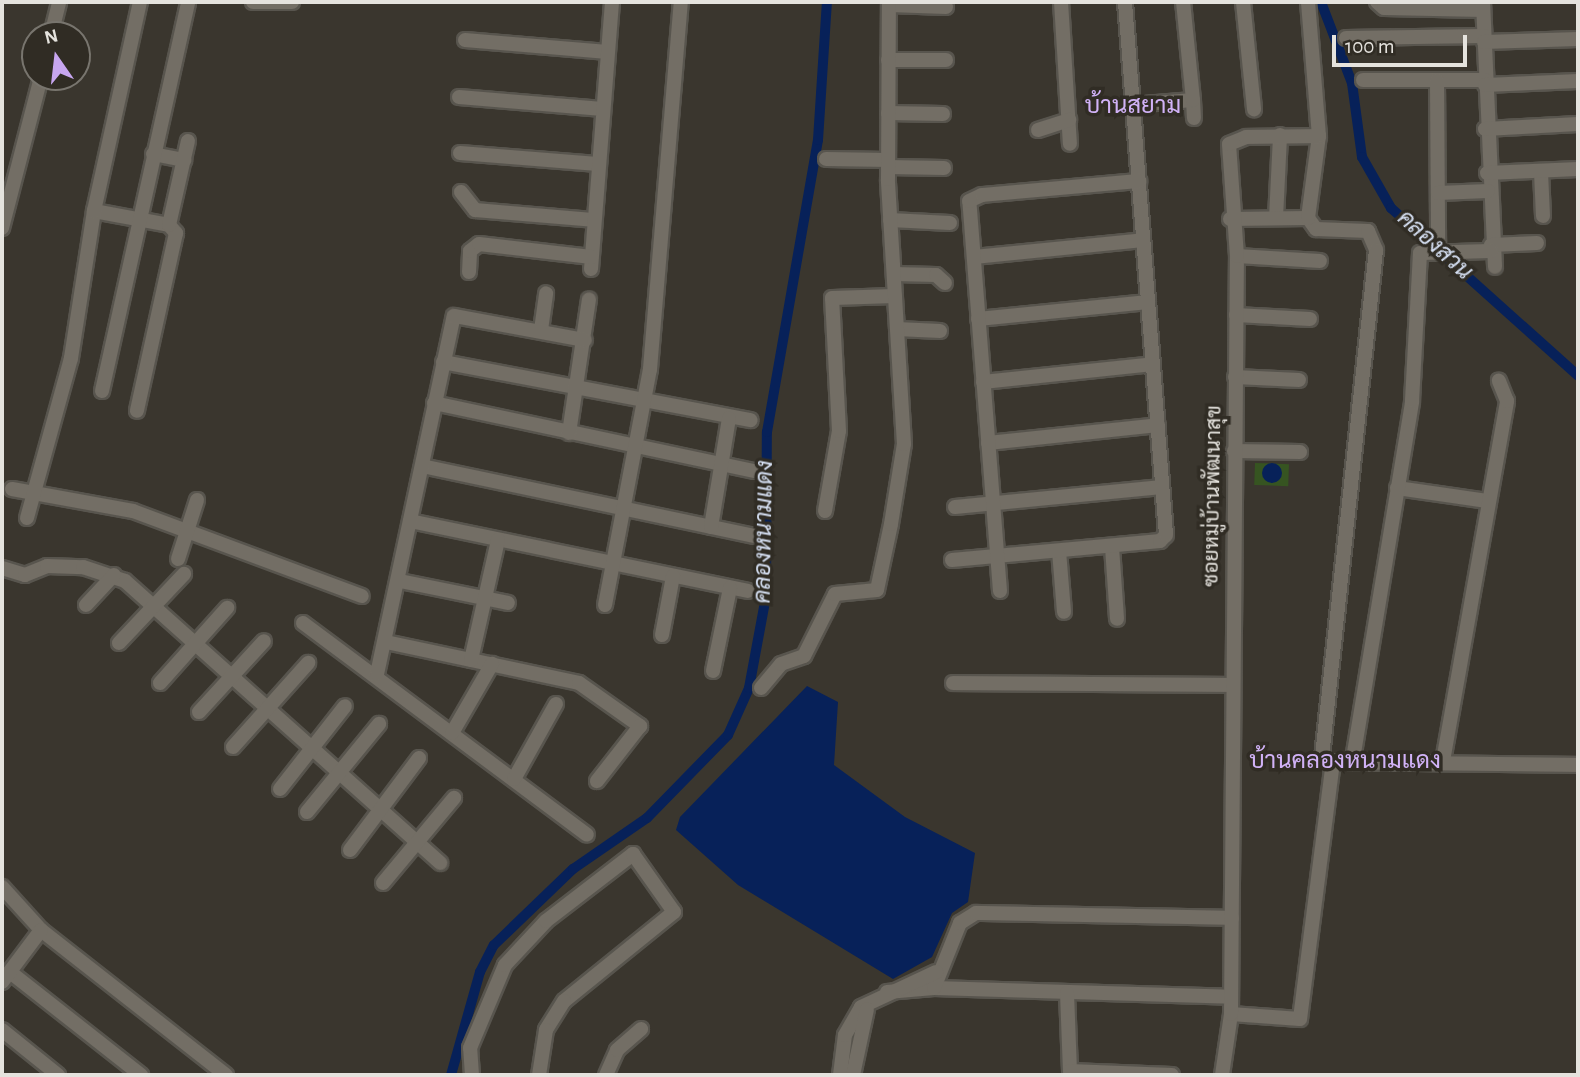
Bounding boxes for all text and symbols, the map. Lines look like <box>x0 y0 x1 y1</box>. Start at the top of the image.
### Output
north arrow <box>21 21 91 91</box>
scale bar <box>1335 21 1470 65</box>
text: N <box>43 26 60 48</box>
text: 100 m <box>1345 36 1395 57</box>
district label: บ้านสยาม <box>1085 93 1181 121</box>
water label: คลองสวน <box>1391 205 1477 287</box>
street label: ซอยหมู่บ้านพัฒนาสุข <box>1199 405 1227 587</box>
water label: คลองหนามแดง <box>750 460 780 604</box>
district label: บ้านคลองหนามแดง <box>1249 748 1441 776</box>

